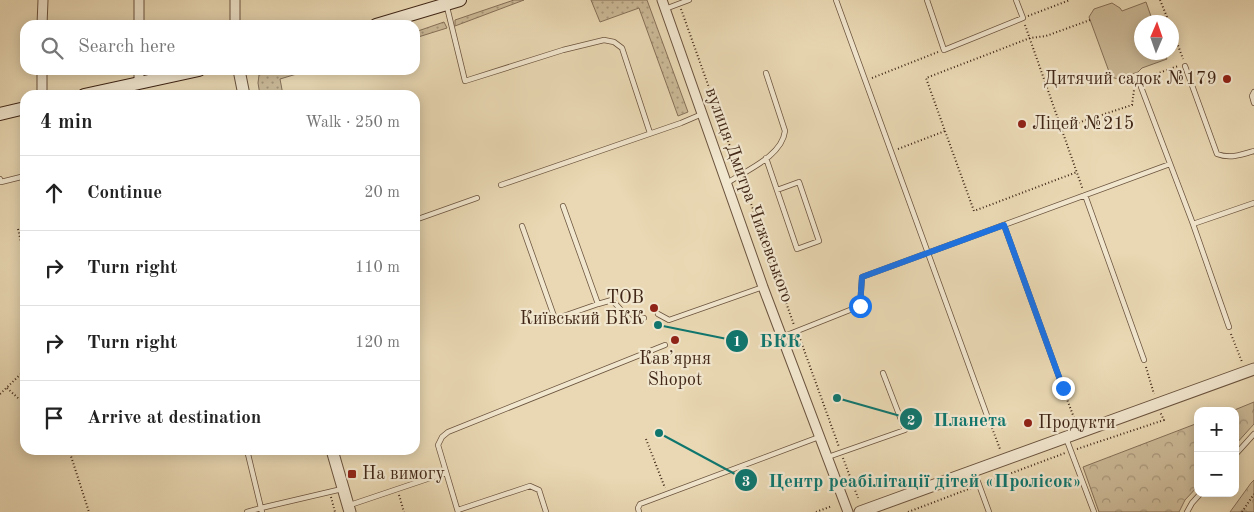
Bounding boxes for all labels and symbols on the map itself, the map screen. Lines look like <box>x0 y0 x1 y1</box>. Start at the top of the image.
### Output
north arrow <box>1134 15 1179 60</box>
place label: Дитячий садок №179 <box>1044 70 1217 88</box>
marker: Дитячий садок №179 <box>1221 73 1233 85</box>
street label: вулиця Дмитра Чижевського <box>702 85 796 305</box>
place label: Ліцей №215 <box>1032 115 1134 133</box>
marker: Ліцей №215 <box>1016 118 1028 130</box>
place label: ТОВ Київський БКК <box>520 289 644 328</box>
route start <box>849 295 872 318</box>
marker: ТОВ Київський БКК <box>648 302 660 314</box>
callout: БКК <box>724 324 811 358</box>
text: БКК <box>759 333 801 352</box>
marker: Кавʼярня Shopot <box>669 334 681 346</box>
text: 1 <box>733 335 741 350</box>
place label: Кавʼярня Shopot <box>639 350 711 389</box>
route end <box>1052 377 1075 400</box>
callout: Планета <box>899 402 1017 436</box>
text: Планета <box>933 412 1007 431</box>
text: 2 <box>907 414 915 429</box>
place label: Продукти <box>1038 414 1116 432</box>
marker: Продукти <box>1022 417 1034 429</box>
callout: Центр реабілітації дітей «Пролісок» <box>733 463 1092 497</box>
place label: На вимогу <box>362 465 446 483</box>
marker: На вимогу <box>346 468 358 480</box>
text: Центр реабілітації дітей «Пролісок» <box>768 473 1082 492</box>
text: 3 <box>742 475 750 490</box>

